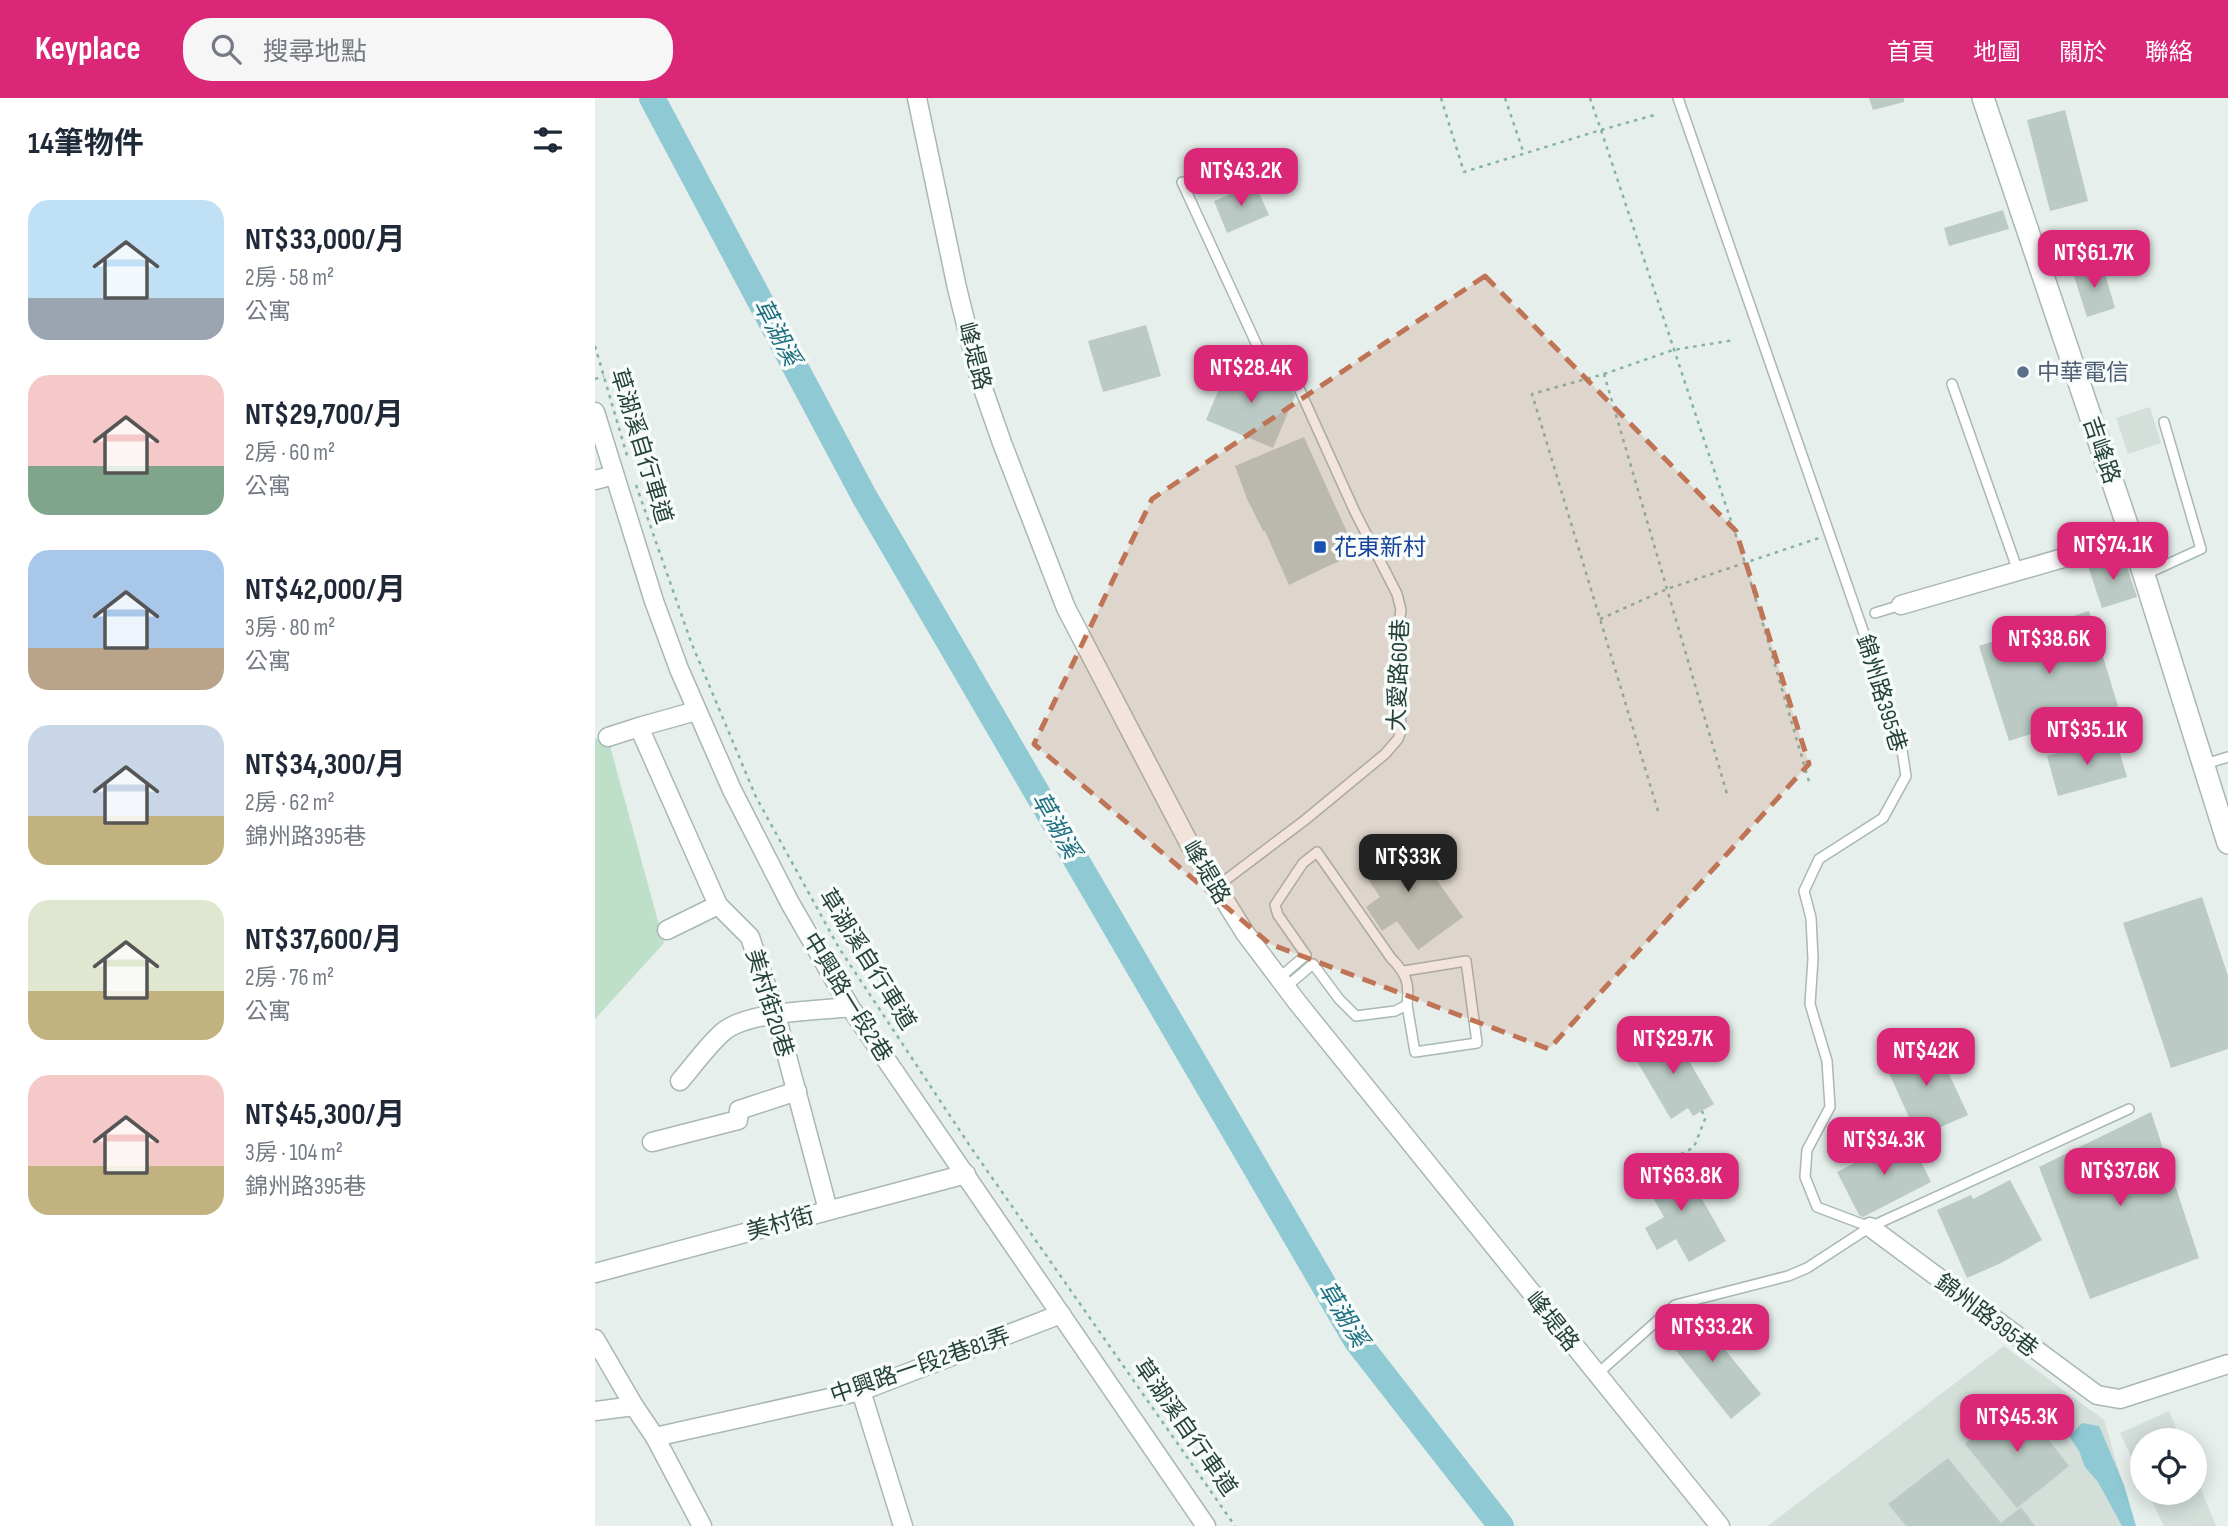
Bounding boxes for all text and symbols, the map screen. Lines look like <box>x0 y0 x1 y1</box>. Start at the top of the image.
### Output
search box <box>183 18 673 81</box>
text: Keyplace <box>35 29 141 69</box>
icon: search <box>207 30 245 68</box>
text: 搜尋地點 <box>263 37 367 68</box>
text: 首頁 <box>1887 38 1935 67</box>
text: 地圖 <box>1973 38 2021 67</box>
text: 關於 <box>2059 38 2107 67</box>
text: 聯絡 <box>2145 38 2193 67</box>
icon: filters <box>529 121 567 159</box>
text: 14筆物件 <box>28 126 144 162</box>
pin: NT$43.2K <box>1169 148 1313 208</box>
text: NT$43.2K <box>1200 157 1282 185</box>
text: NT$33,000/月 <box>245 222 405 258</box>
icon: home <box>84 228 168 312</box>
pin: NT$61.7K <box>2022 230 2166 290</box>
text: NT$61.7K <box>2054 239 2134 267</box>
text: 2房 · 58 m² <box>245 264 334 292</box>
water label: 草湖溪 <box>747 294 808 373</box>
text: 公寓 <box>245 298 291 326</box>
street label: 峰堤路 <box>952 319 996 393</box>
pin: NT$28.4K <box>1179 345 1323 405</box>
text: NT$28.4K <box>1210 354 1292 382</box>
place label: 中華電信 <box>2037 359 2129 387</box>
marker: 中華電信 <box>2015 364 2031 380</box>
street label: 草湖溪自行車道 <box>604 365 678 527</box>
text: NT$29,700/月 <box>245 397 404 433</box>
icon: home <box>84 403 168 487</box>
street label: 吉峰路 <box>2077 413 2126 488</box>
text: 2房 · 60 m² <box>245 439 335 467</box>
text: 公寓 <box>245 473 291 501</box>
pin: NT$74.1K <box>2041 522 2185 582</box>
text: NT$74.1K <box>2073 531 2153 559</box>
place label: 花東新村 <box>1334 534 1426 562</box>
marker: 花東新村 <box>1312 539 1328 555</box>
text: NT$42,000/月 <box>245 572 406 608</box>
icon: home <box>84 578 168 662</box>
text: 3房 · 80 m² <box>245 614 335 642</box>
pin: NT$38.6K <box>1977 616 2121 676</box>
street label: 大愛路60巷 <box>1383 618 1415 732</box>
text: NT$38.6K <box>2008 625 2090 653</box>
street label: 錦州路395巷 <box>1850 631 1912 755</box>
text: 公寓 <box>245 648 291 676</box>
pin: NT$35.1K <box>2015 708 2159 767</box>
text: NT$35.1K <box>2047 716 2127 744</box>
text: NT$34,300/月 <box>245 747 406 783</box>
icon: home <box>84 753 168 837</box>
water label: 草湖溪 <box>1025 787 1088 866</box>
text: 2房 · 62 m² <box>245 789 335 817</box>
text: 錦州路395巷 <box>245 823 366 851</box>
pin: NT$33K <box>1351 834 1465 894</box>
street label: 峰堤路 <box>1176 836 1236 909</box>
text: NT$33K <box>1375 843 1441 871</box>
street label: 草湖溪自行車道 <box>813 884 922 1035</box>
text: NT$37,600/月 <box>245 922 402 958</box>
icon: home <box>84 928 168 1012</box>
street label: 中興路一段2巷 <box>796 928 898 1067</box>
street label: 美村街20巷 <box>739 946 799 1061</box>
text: 2房 · 76 m² <box>245 964 334 992</box>
text: 公寓 <box>245 998 291 1026</box>
pin: NT$29.7K <box>1601 1016 1745 1076</box>
text: NT$29.7K <box>1633 1025 1713 1053</box>
pin: NT$42K <box>1869 1028 1983 1088</box>
text: NT$42K <box>1893 1037 1959 1065</box>
text: NT$45,300/月 <box>245 1097 405 1133</box>
icon: home <box>84 1103 168 1187</box>
pin: NT$34.3K <box>1812 1118 1956 1177</box>
text: NT$34.3K <box>1843 1126 1925 1154</box>
text: 3房 · 104 m² <box>245 1139 343 1167</box>
pin: NT$37.6K <box>2048 1148 2192 1208</box>
pin: NT$63.8K <box>1609 1154 1753 1213</box>
text: NT$37.6K <box>2080 1157 2160 1185</box>
text: NT$63.8K <box>1640 1162 1722 1190</box>
text: 錦州路395巷 <box>245 1173 366 1201</box>
street label: 美村街 <box>743 1202 817 1246</box>
street label: 錦州路395巷 <box>1930 1268 2043 1363</box>
water label: 草湖溪 <box>1311 1276 1376 1355</box>
street label: 峰堤路 <box>1520 1286 1585 1357</box>
pin: NT$33.2K <box>1640 1304 1784 1364</box>
text: NT$33.2K <box>1671 1313 1753 1341</box>
street label: 中興路一段2巷81弄 <box>827 1322 1014 1410</box>
street label: 草湖溪自行車道 <box>1128 1354 1243 1502</box>
pin: NT$45.3K <box>1945 1394 2089 1454</box>
text: NT$45.3K <box>1976 1403 2058 1431</box>
map controls <box>2130 1428 2207 1505</box>
button: locate <box>2130 1428 2207 1505</box>

